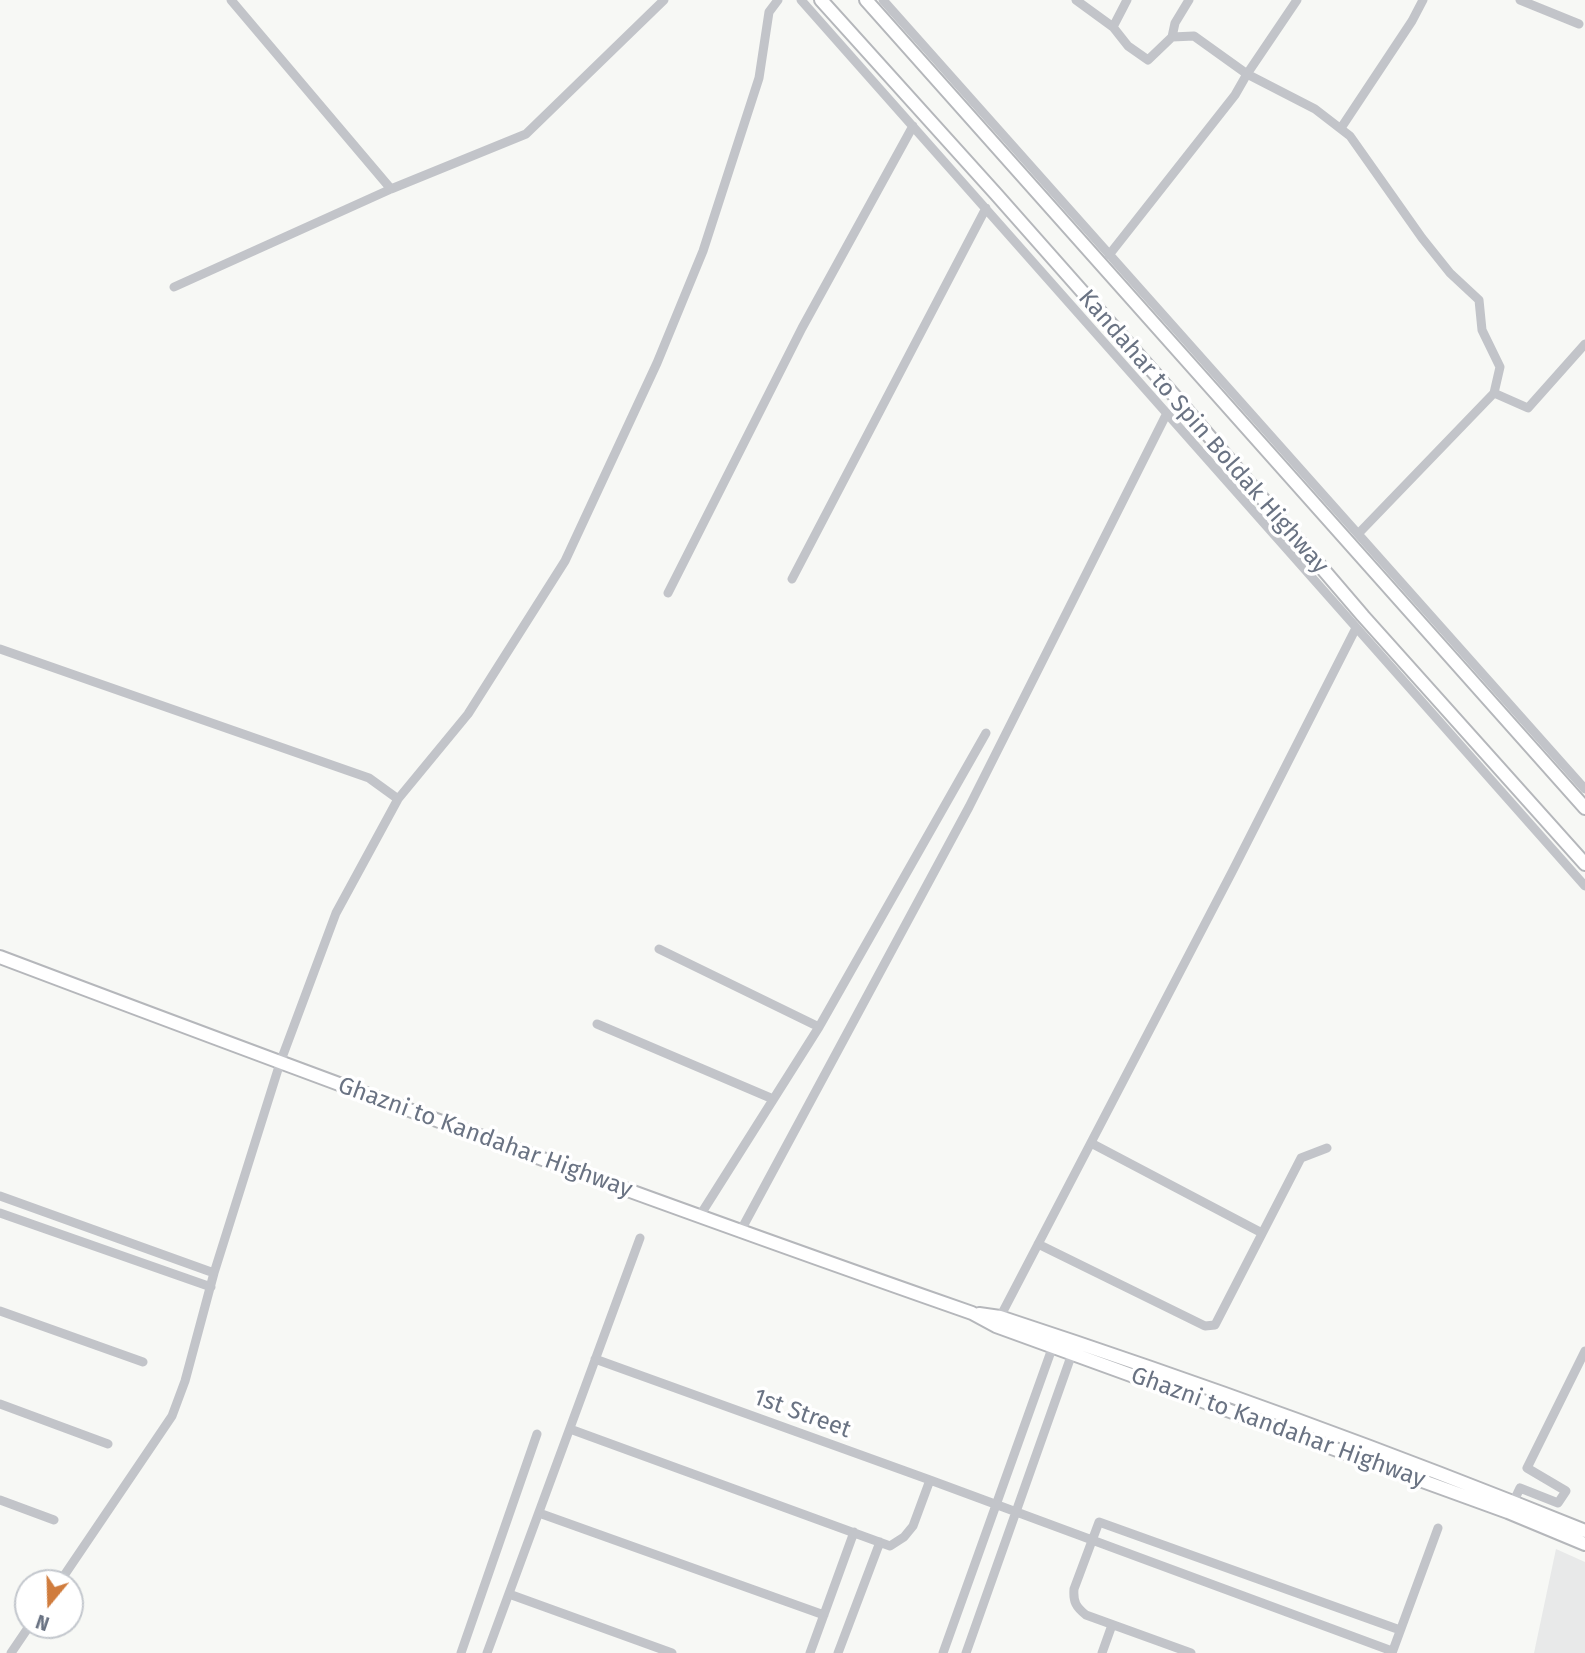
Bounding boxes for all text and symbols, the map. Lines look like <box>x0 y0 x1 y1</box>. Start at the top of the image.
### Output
street label: Kandahar to Spin Boldak Highway <box>1072 284 1334 580</box>
street label: Ghazni to Kandahar Highway <box>334 1071 636 1205</box>
street label: Ghazni to Kandahar Highway <box>1127 1361 1429 1495</box>
street label: 1st Street <box>749 1383 855 1445</box>
north arrow <box>14 1569 84 1639</box>
text: N <box>33 1610 52 1635</box>

